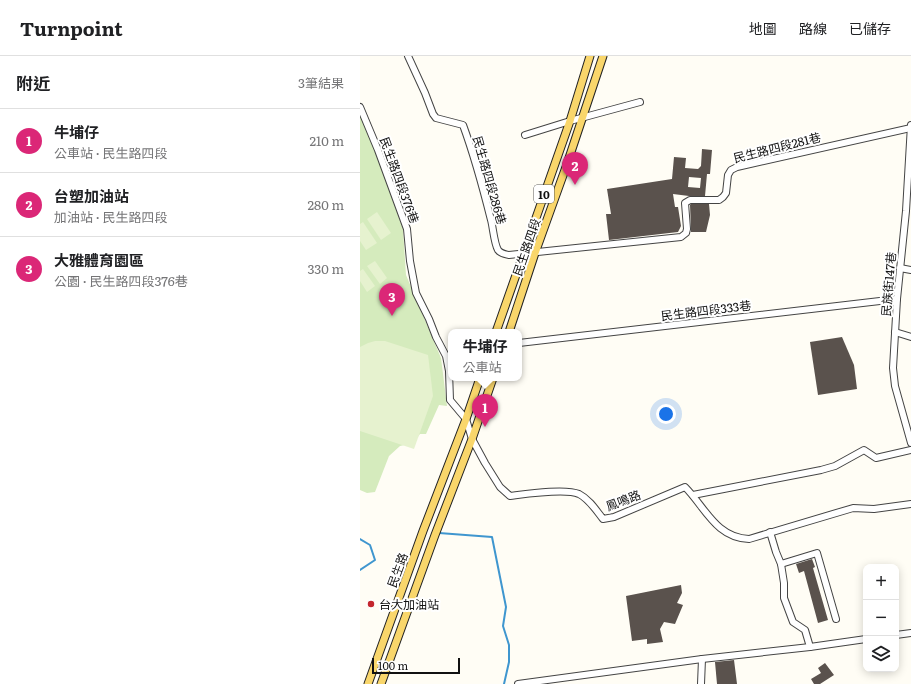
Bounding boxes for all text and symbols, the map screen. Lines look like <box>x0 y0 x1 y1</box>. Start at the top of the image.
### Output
text: Turnpoint <box>20 14 123 42</box>
text: 地圖 <box>749 18 777 38</box>
text: 路線 <box>799 18 827 38</box>
text: 已儲存 <box>849 18 891 38</box>
text: 附近 <box>16 70 50 95</box>
text: 3筆結果 <box>298 73 344 92</box>
text: 牛埔仔 <box>54 120 99 143</box>
street label: 民生路四段281巷 <box>731 127 823 167</box>
text: 1 <box>26 131 32 150</box>
text: 210 m <box>309 131 344 150</box>
street label: 民生路四段376巷 <box>376 134 424 226</box>
street label: 民生路四段286巷 <box>469 134 511 226</box>
text: 公車站 · 民生路四段 <box>54 143 168 162</box>
pin: 2 <box>562 152 588 185</box>
text: 台塑加油站 <box>54 184 129 207</box>
road number: 10 <box>534 185 554 203</box>
text: 2 <box>26 195 32 214</box>
text: 280 m <box>308 195 344 214</box>
text: 加油站 · 民生路四段 <box>54 207 168 226</box>
street label: 民生路四段 <box>508 216 544 278</box>
text: 大雅體育園區 <box>54 248 144 271</box>
street label: 民族街147巷 <box>876 251 900 317</box>
text: 3 <box>25 259 33 278</box>
text: 330 m <box>308 259 344 278</box>
text: 公園 · 民生路四段376巷 <box>54 271 188 290</box>
pin: 3 <box>379 283 405 316</box>
street label: 民生路四段333巷 <box>660 296 752 324</box>
popup <box>448 329 522 381</box>
text: 牛埔仔 <box>462 334 508 357</box>
text: 公車站 <box>462 357 502 376</box>
pin: 1 <box>472 394 498 427</box>
your location <box>656 404 676 424</box>
street label: 鳳鳴路 <box>603 485 643 515</box>
street label: 民生路 <box>382 550 412 590</box>
map controls <box>863 564 899 672</box>
button: + <box>863 564 899 600</box>
place label: 台大加油站 <box>379 595 439 613</box>
marker: 台大加油站 <box>366 599 376 609</box>
button: − <box>863 600 899 636</box>
button: layers <box>863 636 899 672</box>
scale bar <box>372 656 460 675</box>
text: 100 m <box>378 657 408 673</box>

